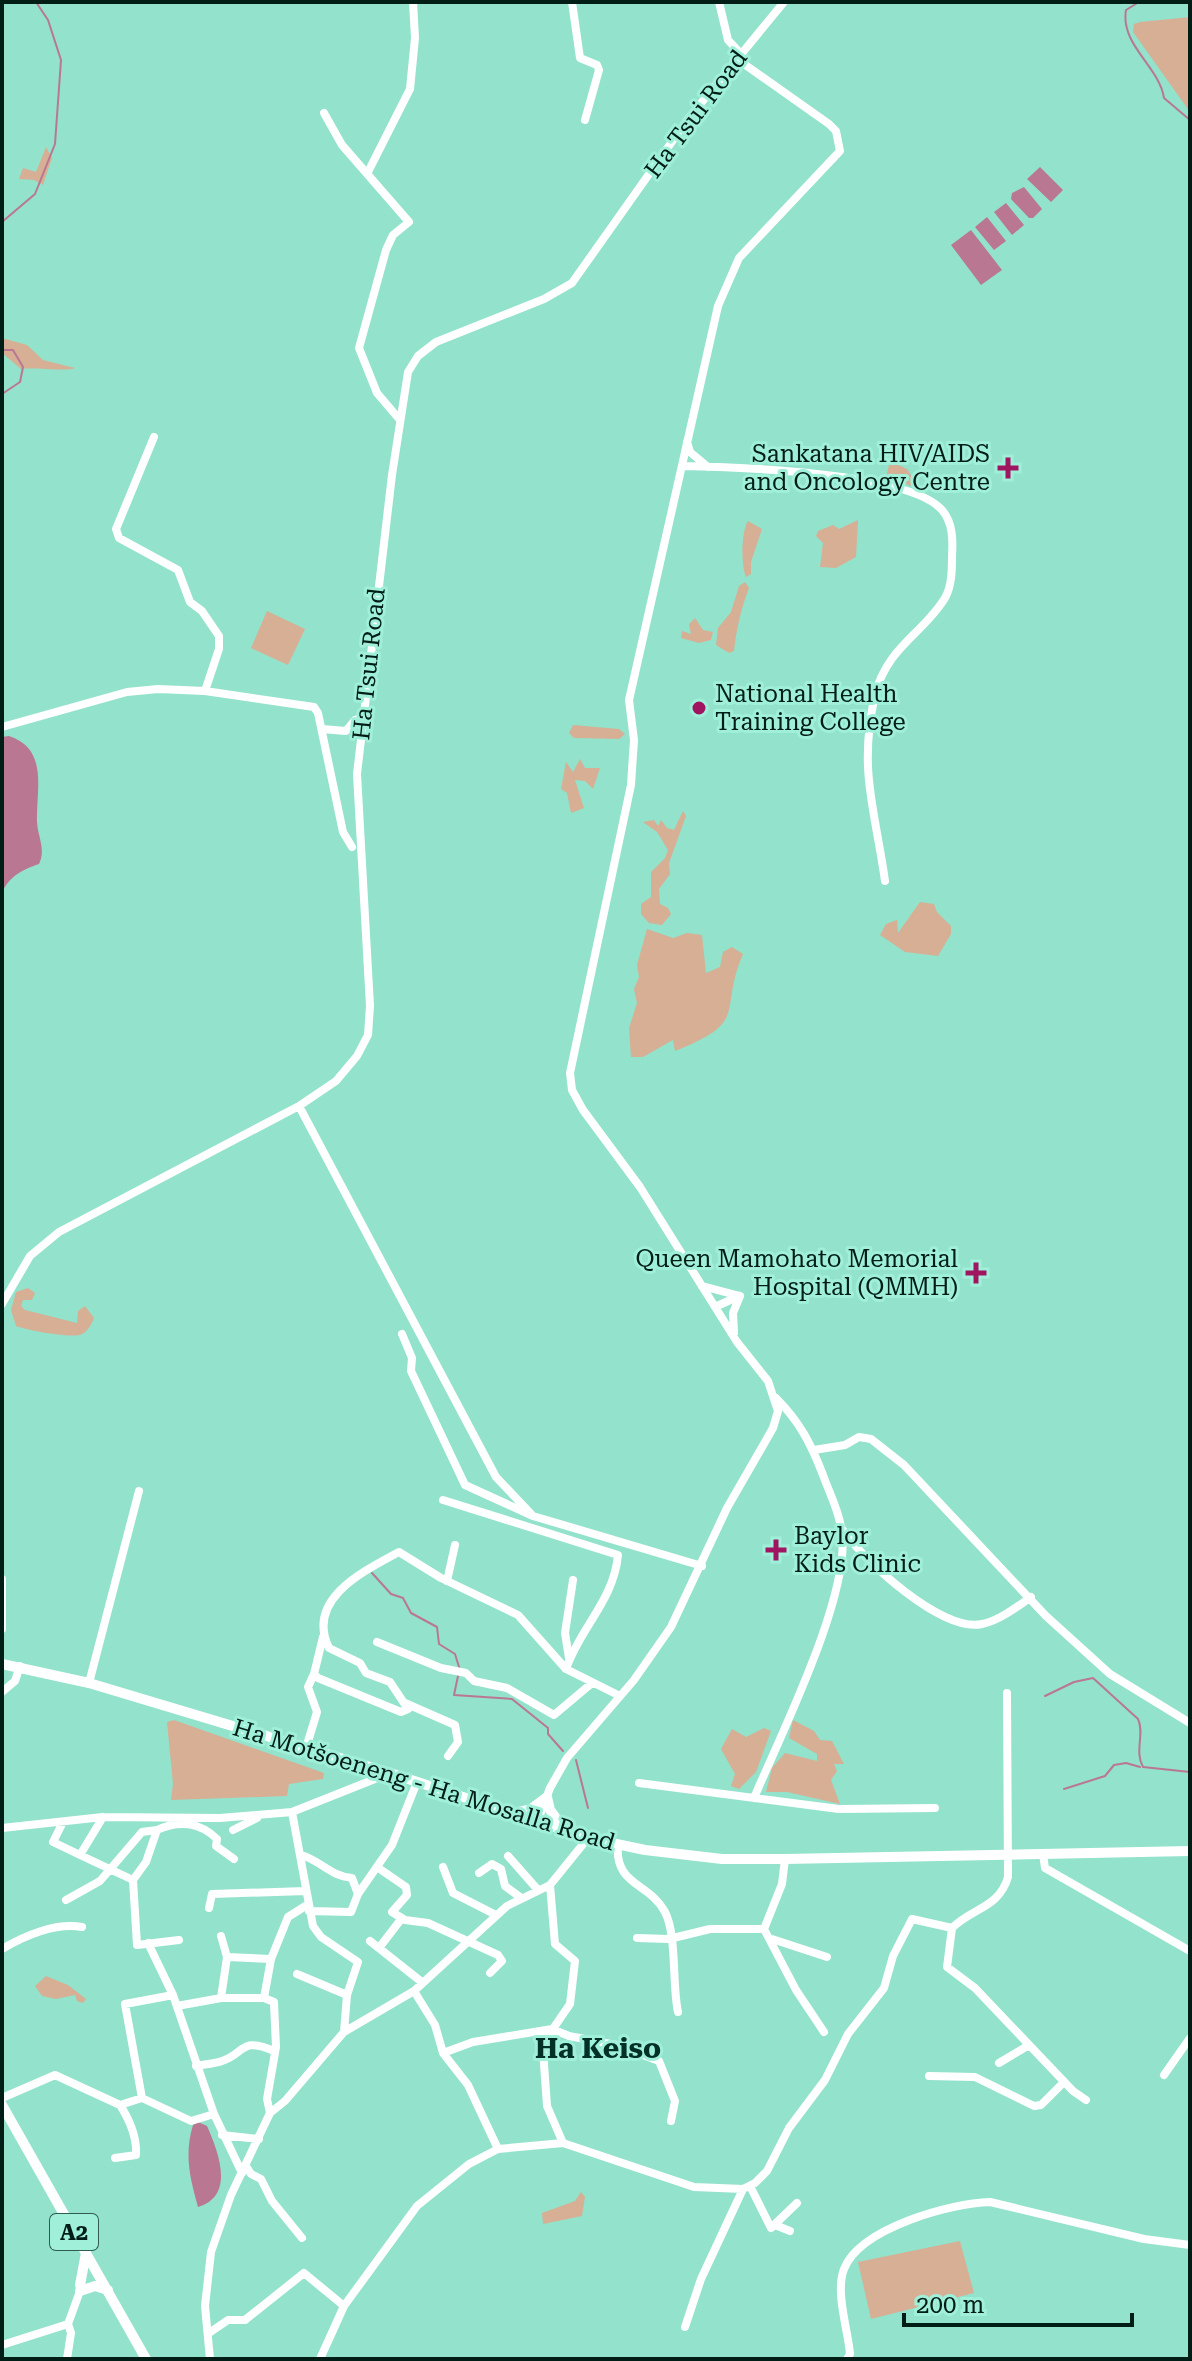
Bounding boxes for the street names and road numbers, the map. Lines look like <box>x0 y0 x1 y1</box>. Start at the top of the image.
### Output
street label: Ha Tsui Road <box>639 45 753 183</box>
street label: Ha Tsui Road <box>347 587 391 741</box>
street label: Ha Motšoeneng - Ha Mosalla Road <box>229 1713 619 1857</box>
road number: A2 <box>50 2214 98 2250</box>

